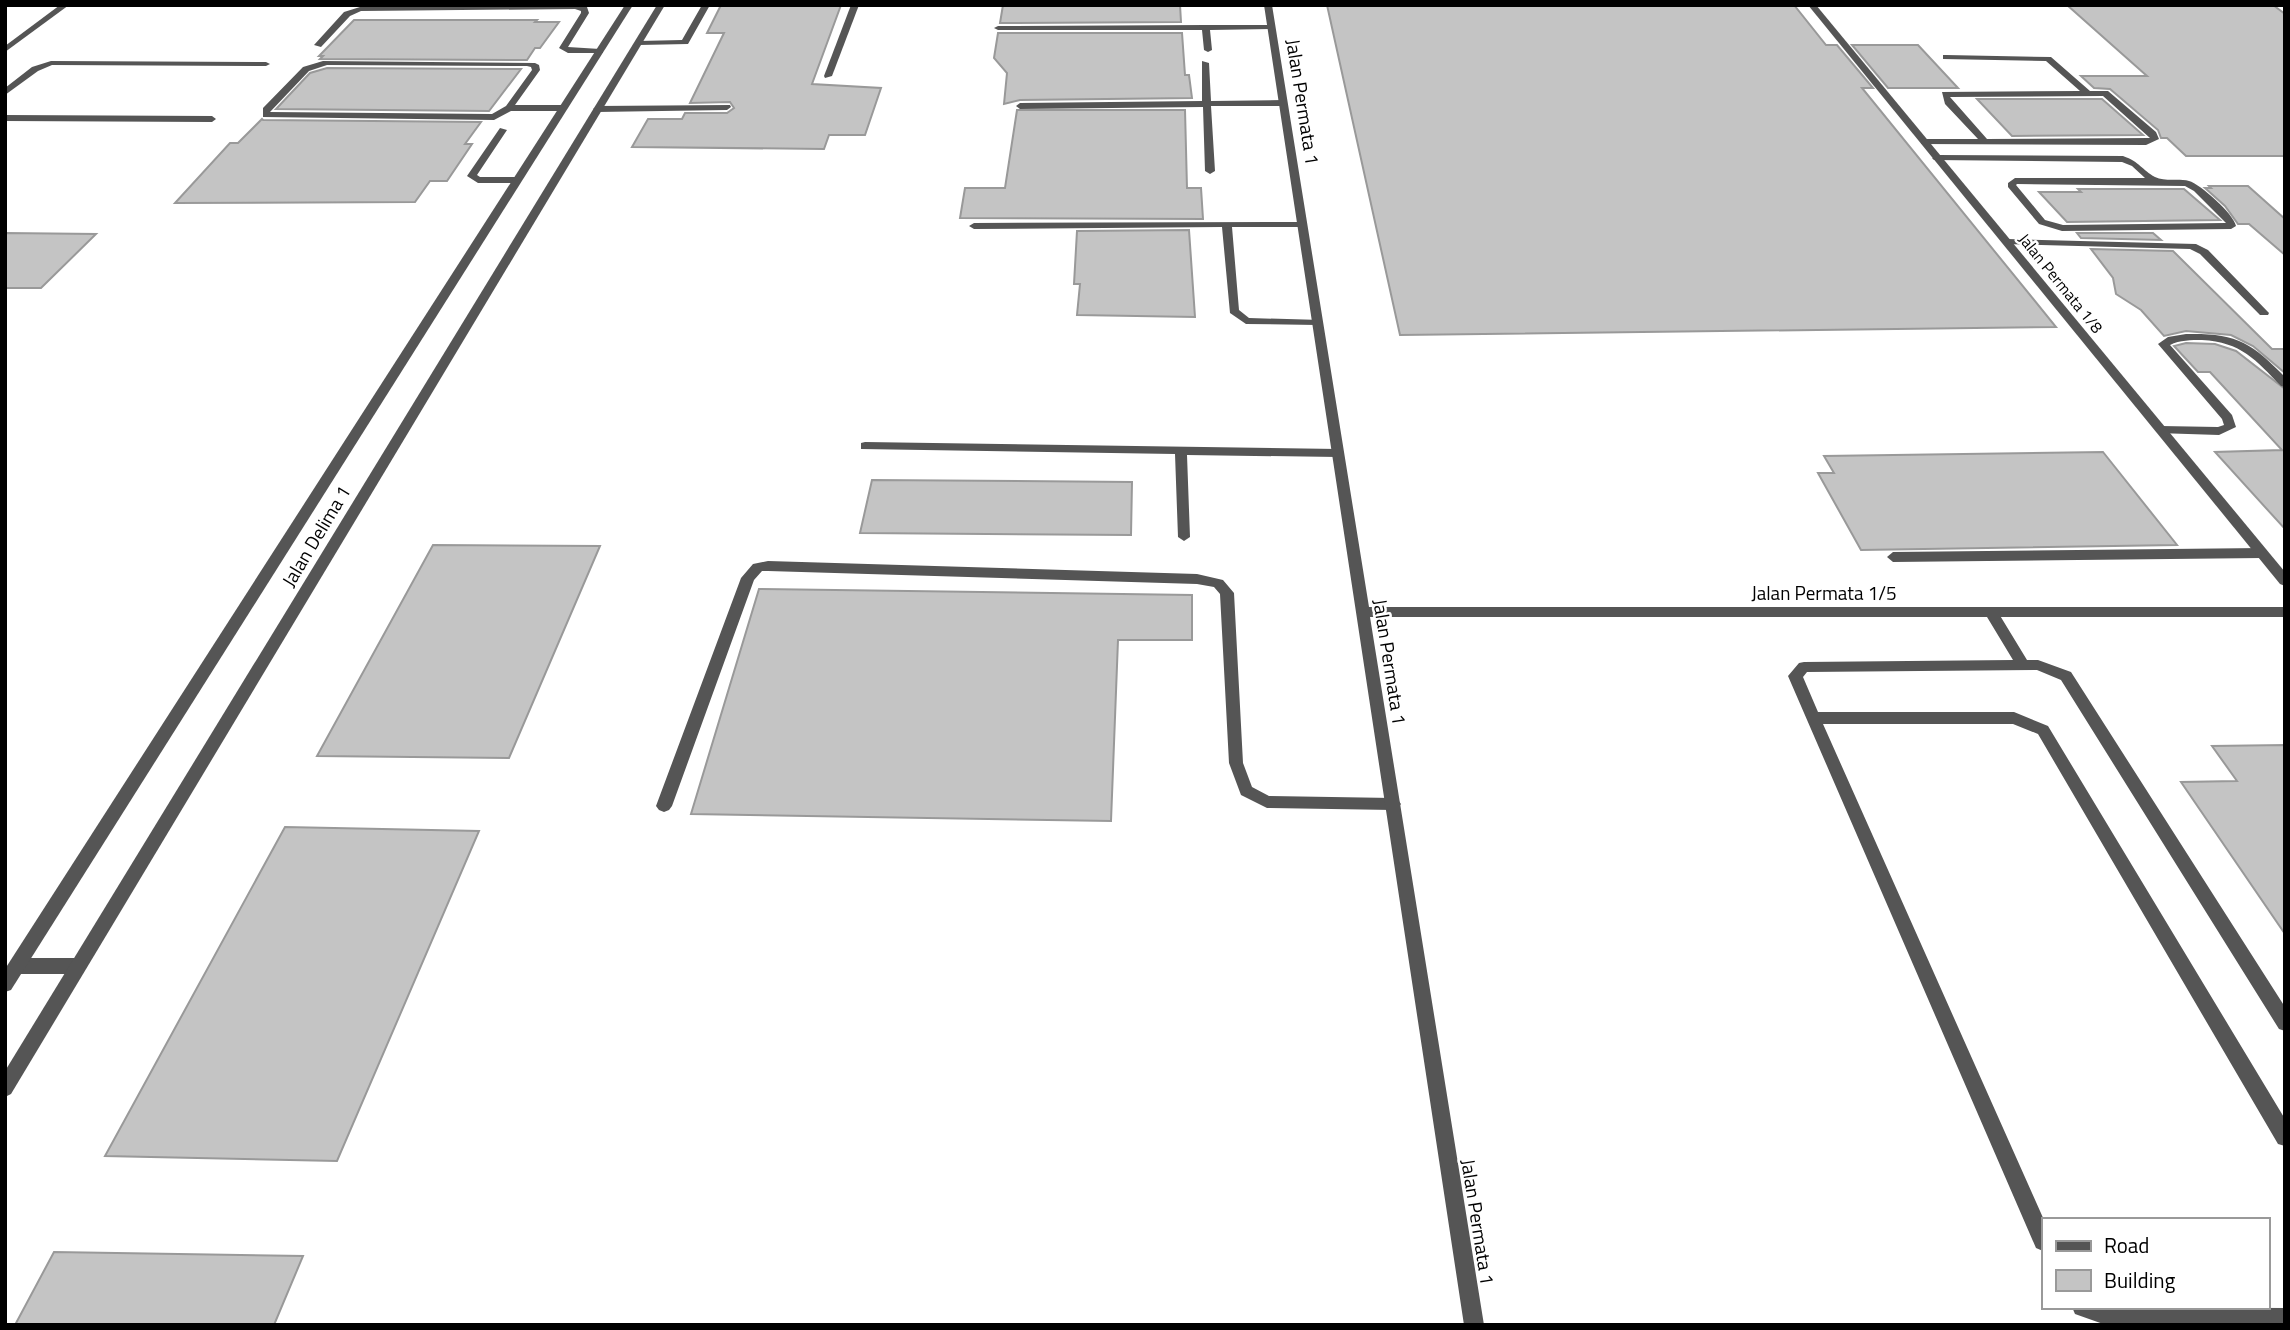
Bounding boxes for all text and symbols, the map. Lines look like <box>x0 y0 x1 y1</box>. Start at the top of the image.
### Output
street label: Jalan Permata 1 <box>1279 37 1328 167</box>
street label: Jalan Permata 1/8 <box>2013 228 2109 338</box>
street label: Jalan Delima 1 <box>274 479 357 592</box>
street label: Jalan Permata 1/5 <box>1751 578 1897 607</box>
street label: Jalan Permata 1 <box>1366 597 1415 727</box>
street label: Jalan Permata 1 <box>1454 1157 1503 1287</box>
legend <box>2042 1218 2269 1309</box>
text: Road <box>2104 1229 2149 1261</box>
text: Building <box>2104 1264 2176 1296</box>

